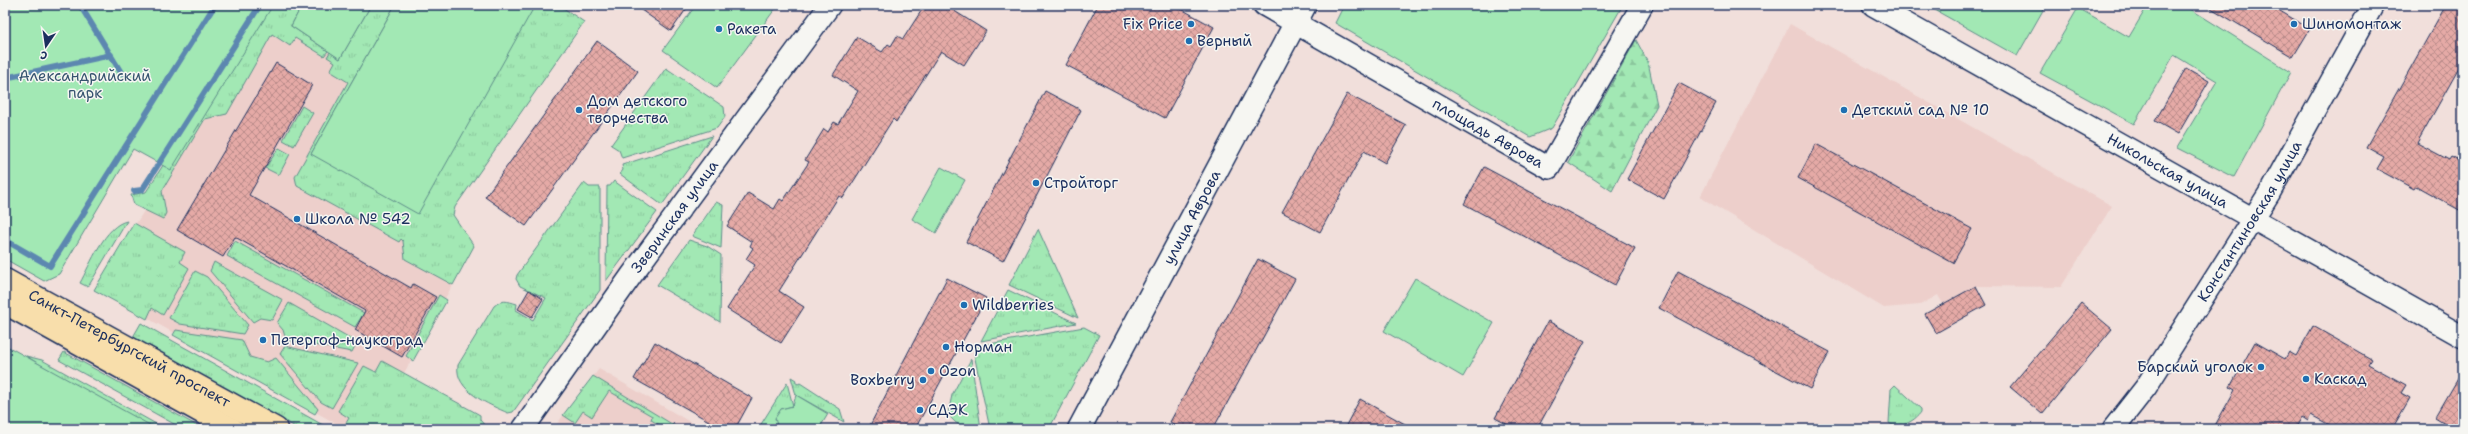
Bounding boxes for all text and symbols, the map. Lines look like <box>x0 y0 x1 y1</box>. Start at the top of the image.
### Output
place label: Fix Price <box>1123 14 1183 34</box>
place label: Шиномонтаж <box>2302 14 2402 34</box>
place label: Ракета <box>727 19 777 39</box>
marker: Fix Price <box>1186 19 1196 29</box>
marker: Шиномонтаж <box>2289 19 2299 29</box>
marker: Ракета <box>714 24 724 34</box>
north arrow <box>26 26 66 66</box>
place label: Верный <box>1197 31 1252 51</box>
marker: Верный <box>1184 36 1194 46</box>
text: С <box>39 47 49 63</box>
park label: Александрийский парк <box>19 66 151 103</box>
place label: Дом детского творчества <box>587 91 687 128</box>
street label: площадь Аврова <box>1429 93 1548 173</box>
place label: Детский сад № 10 <box>1852 100 1989 120</box>
marker: Дом детского творчества <box>574 105 584 115</box>
marker: Детский сад № 10 <box>1839 105 1849 115</box>
street label: Никольская улица <box>2103 129 2232 213</box>
street label: Константиновская улица <box>2193 136 2307 306</box>
street label: Зверинская улица <box>626 156 723 277</box>
street label: улица Аврова <box>1159 166 1226 268</box>
place label: Стройторг <box>1044 173 1118 193</box>
marker: Стройторг <box>1031 178 1041 188</box>
place label: Школа № 542 <box>305 209 411 229</box>
marker: Школа № 542 <box>292 214 302 224</box>
street label: Санкт-Петербургский проспект <box>25 285 234 412</box>
place label: Wildberries <box>972 295 1054 315</box>
marker: Wildberries <box>959 300 969 310</box>
place label: Петергоф-наукоград <box>271 330 424 350</box>
marker: Петергоф-наукоград <box>258 335 268 345</box>
place label: Норман <box>954 337 1012 357</box>
marker: Норман <box>941 342 951 352</box>
place label: Барский уголок <box>2137 357 2253 377</box>
place label: Ozon <box>939 361 976 381</box>
marker: Барский уголок <box>2256 362 2266 372</box>
marker: Ozon <box>926 366 936 376</box>
place label: Каскад <box>2314 369 2367 389</box>
place label: Boxberry <box>850 370 915 390</box>
marker: Каскад <box>2301 374 2311 384</box>
marker: Boxberry <box>918 375 928 385</box>
place label: СДЭК <box>928 400 968 420</box>
marker: СДЭК <box>915 405 925 415</box>

